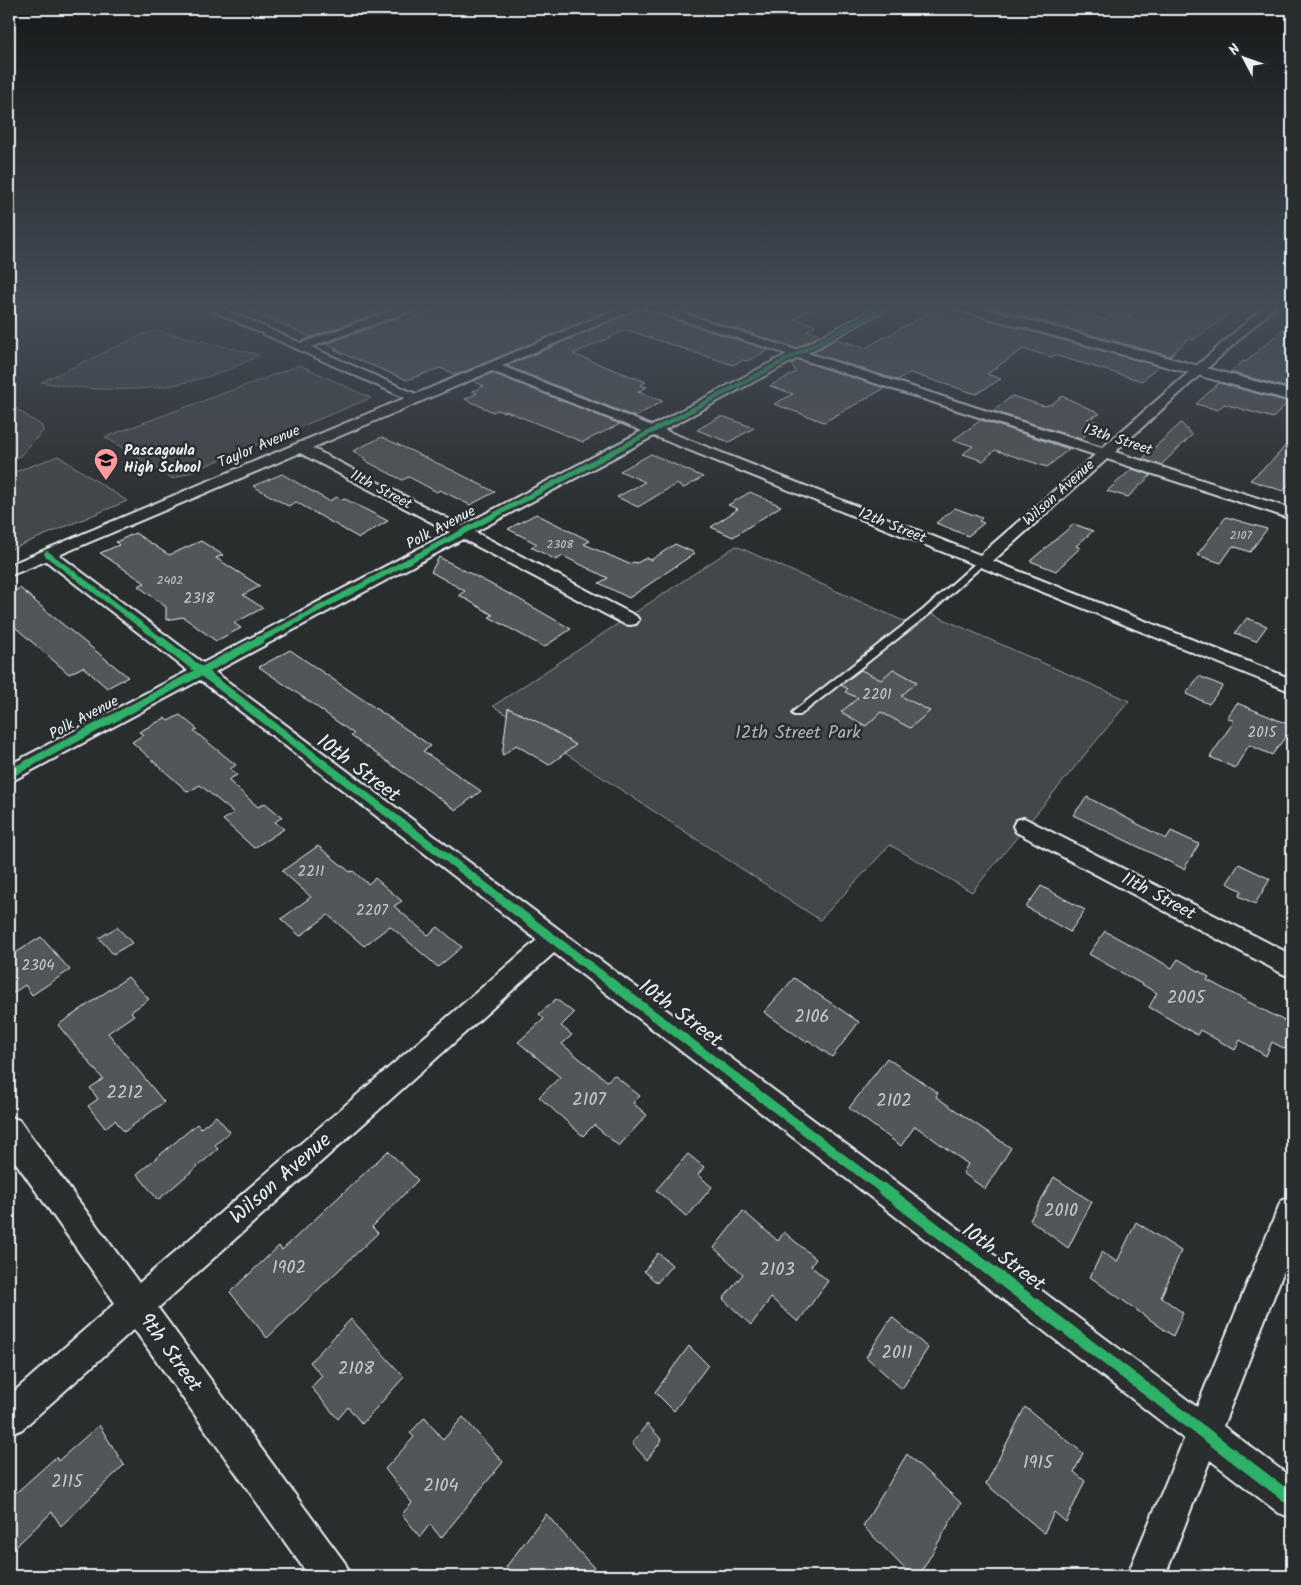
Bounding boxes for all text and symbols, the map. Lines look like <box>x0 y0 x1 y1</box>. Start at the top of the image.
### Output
north arrow <box>1218 32 1268 82</box>
text: N <box>1224 39 1246 61</box>
street label: 13th Street <box>1080 418 1156 462</box>
street label: Taylor Avenue <box>214 419 304 475</box>
place label: Pascagoula High School <box>124 439 201 480</box>
school or university icon: Pascagoula High School <box>93 447 119 481</box>
street label: Wilson Avenue <box>1017 454 1101 532</box>
street label: 11th Street <box>346 464 417 516</box>
street label: Polk Avenue <box>402 499 480 556</box>
street label: 12th Street <box>854 502 930 551</box>
house number: 2107 <box>1230 526 1253 545</box>
house number: 2308 <box>546 535 574 554</box>
house number: 2402 <box>157 571 183 590</box>
house number: 2318 <box>183 587 215 611</box>
house number: 2201 <box>862 683 892 707</box>
street label: Polk Avenue <box>45 689 123 746</box>
park label: 12th Street Park <box>735 719 861 748</box>
house number: 2015 <box>1248 721 1277 745</box>
street label: 10th Street <box>309 726 408 812</box>
house number: 2211 <box>298 860 325 884</box>
street label: 11th Street <box>1116 865 1201 929</box>
house number: 2207 <box>356 899 389 923</box>
house number: 2304 <box>21 954 55 978</box>
street label: 10th Street <box>631 971 730 1057</box>
house number: 2005 <box>1167 984 1206 1013</box>
house number: 2106 <box>794 1003 830 1032</box>
house number: 2212 <box>106 1079 144 1108</box>
house number: 2107 <box>572 1086 606 1115</box>
house number: 2102 <box>876 1087 912 1116</box>
street label: Wilson Avenue <box>222 1125 340 1233</box>
house number: 2010 <box>1044 1197 1078 1226</box>
street label: 10th Street <box>954 1215 1053 1301</box>
house number: 1902 <box>272 1254 306 1283</box>
house number: 2103 <box>759 1256 795 1285</box>
street label: 9th Street <box>130 1306 211 1400</box>
house number: 2011 <box>882 1339 912 1368</box>
house number: 2108 <box>338 1355 374 1384</box>
house number: 1915 <box>1023 1449 1054 1478</box>
house number: 2115 <box>51 1468 84 1497</box>
house number: 2104 <box>423 1472 459 1501</box>

